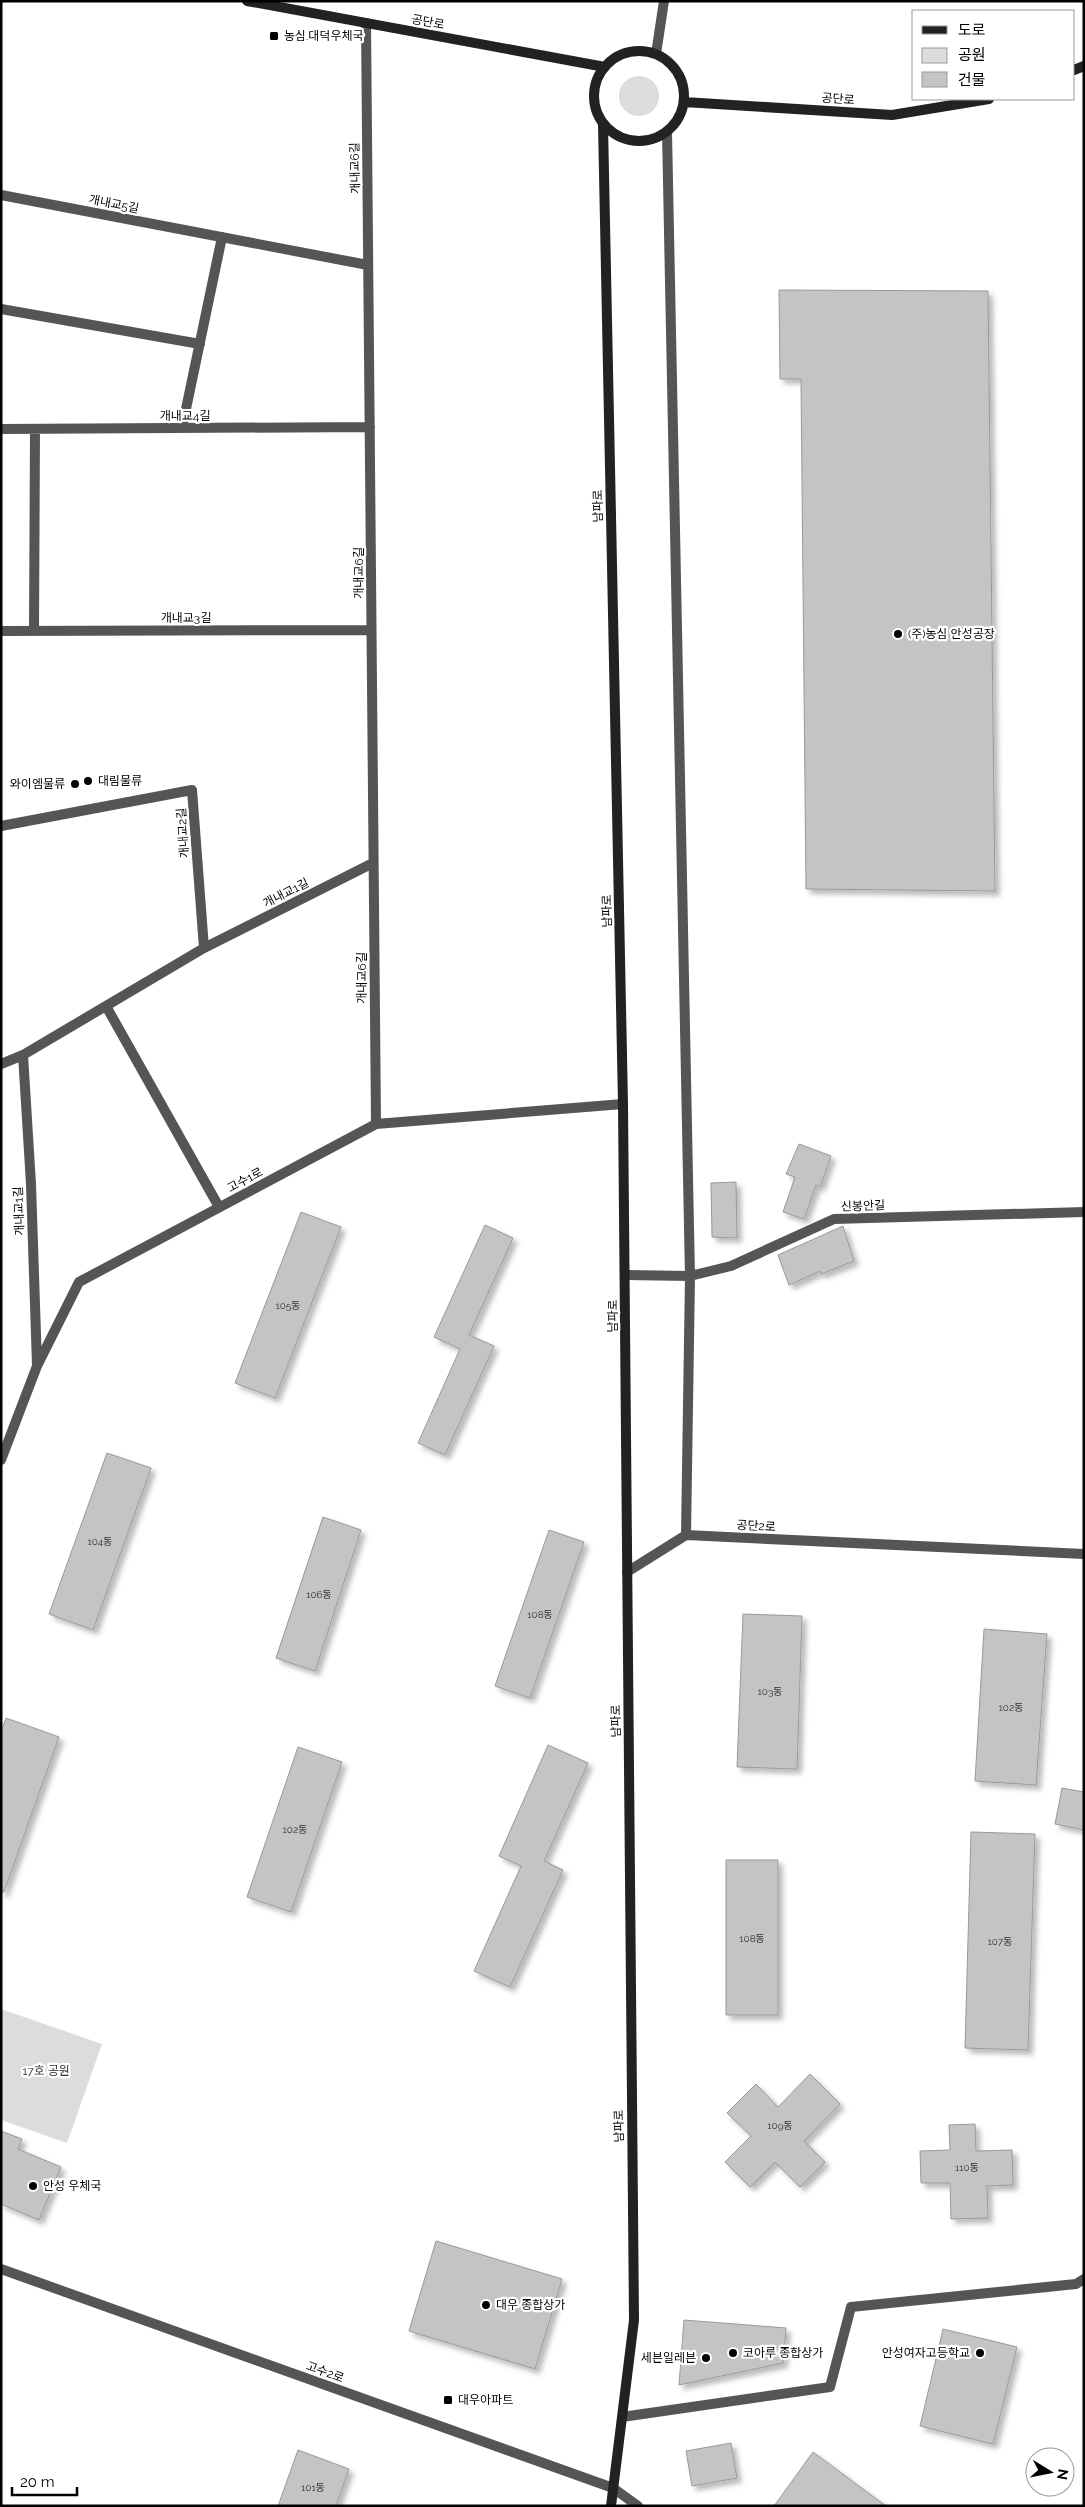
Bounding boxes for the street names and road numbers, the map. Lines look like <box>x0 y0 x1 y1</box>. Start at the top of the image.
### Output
street label: 공단로 <box>410 12 446 32</box>
street label: 공단로 <box>821 91 855 107</box>
street label: 개내교6길 <box>348 142 362 194</box>
street label: 개내교5길 <box>88 192 140 216</box>
street label: 개내교4길 <box>160 409 210 423</box>
street label: 남파로 <box>591 489 605 523</box>
street label: 개내교6길 <box>352 547 366 599</box>
street label: 개내교3길 <box>161 611 211 625</box>
street label: 개내교2길 <box>174 807 192 859</box>
street label: 개내교1길 <box>261 876 311 910</box>
street label: 남파로 <box>600 894 614 928</box>
street label: 개내교6길 <box>355 952 369 1004</box>
street label: 고수1로 <box>225 1165 265 1195</box>
street label: 개내교1길 <box>11 1186 27 1236</box>
street label: 신봉안길 <box>841 1198 885 1214</box>
street label: 남파로 <box>606 1299 620 1333</box>
street label: 공단2로 <box>736 1518 776 1534</box>
street label: 남파로 <box>609 1704 623 1738</box>
street label: 남파로 <box>612 2109 626 2143</box>
street label: 고수2로 <box>304 2359 346 2385</box>

